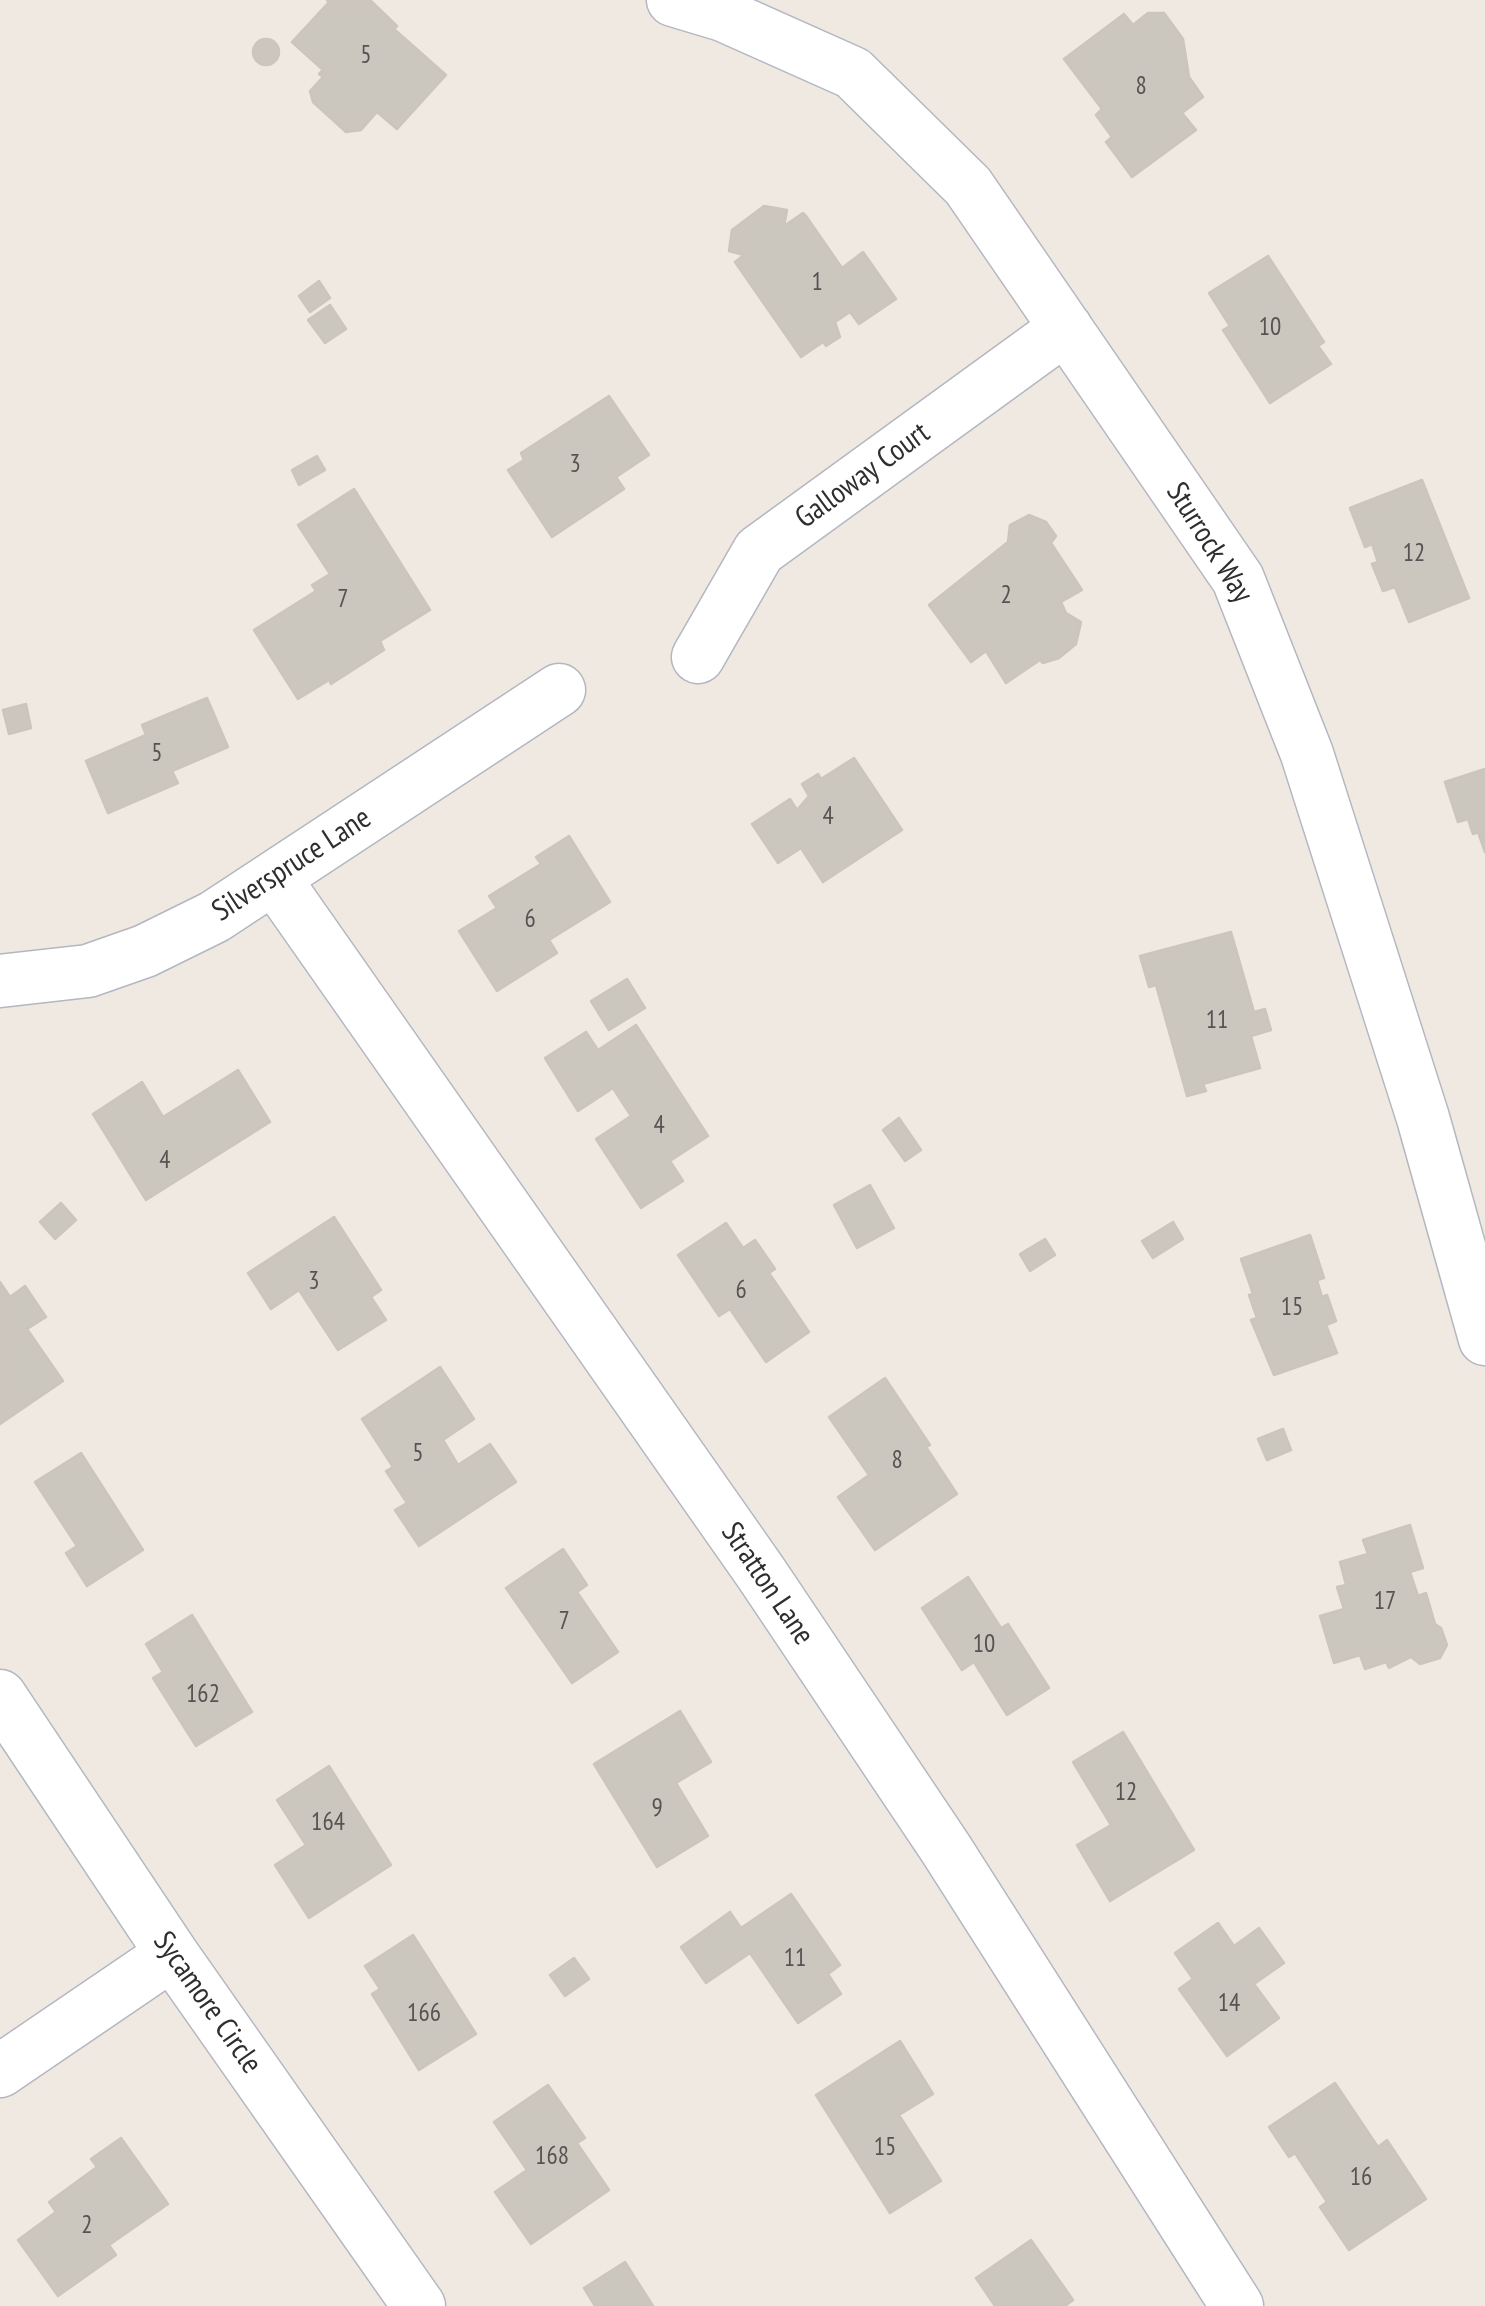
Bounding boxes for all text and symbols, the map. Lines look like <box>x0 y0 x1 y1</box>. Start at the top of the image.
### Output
house number: 5 <box>360 41 372 71</box>
house number: 8 <box>1135 72 1147 102</box>
house number: 1 <box>811 268 823 298</box>
house number: 10 <box>1259 313 1281 343</box>
street label: Galloway Court <box>789 415 937 537</box>
house number: 3 <box>569 450 581 480</box>
street label: Sturrock Way <box>1158 476 1260 610</box>
house number: 12 <box>1403 539 1425 569</box>
house number: 2 <box>1000 581 1012 611</box>
house number: 7 <box>337 585 349 615</box>
house number: 5 <box>151 739 163 769</box>
street label: Silverspruce Lane <box>206 800 378 930</box>
house number: 4 <box>822 802 834 832</box>
house number: 6 <box>524 905 536 935</box>
house number: 11 <box>1206 1006 1228 1036</box>
house number: 4 <box>653 1111 665 1141</box>
house number: 4 <box>159 1146 171 1176</box>
house number: 3 <box>308 1267 320 1297</box>
house number: 6 <box>735 1276 747 1306</box>
house number: 15 <box>1281 1293 1303 1323</box>
house number: 5 <box>412 1439 424 1469</box>
house number: 8 <box>891 1446 903 1476</box>
street label: Stratton Lane <box>713 1516 821 1652</box>
house number: 17 <box>1374 1587 1396 1617</box>
house number: 7 <box>558 1607 570 1637</box>
house number: 10 <box>973 1630 995 1660</box>
house number: 162 <box>186 1680 220 1710</box>
house number: 12 <box>1115 1778 1137 1808</box>
house number: 9 <box>651 1794 663 1824</box>
house number: 164 <box>311 1808 345 1838</box>
street label: Sycamore Circle <box>145 1925 269 2081</box>
house number: 11 <box>784 1944 806 1974</box>
house number: 14 <box>1218 1989 1240 2019</box>
house number: 166 <box>407 1999 441 2029</box>
house number: 15 <box>874 2133 896 2163</box>
house number: 168 <box>535 2142 569 2172</box>
house number: 16 <box>1350 2163 1372 2193</box>
house number: 2 <box>81 2211 93 2241</box>

